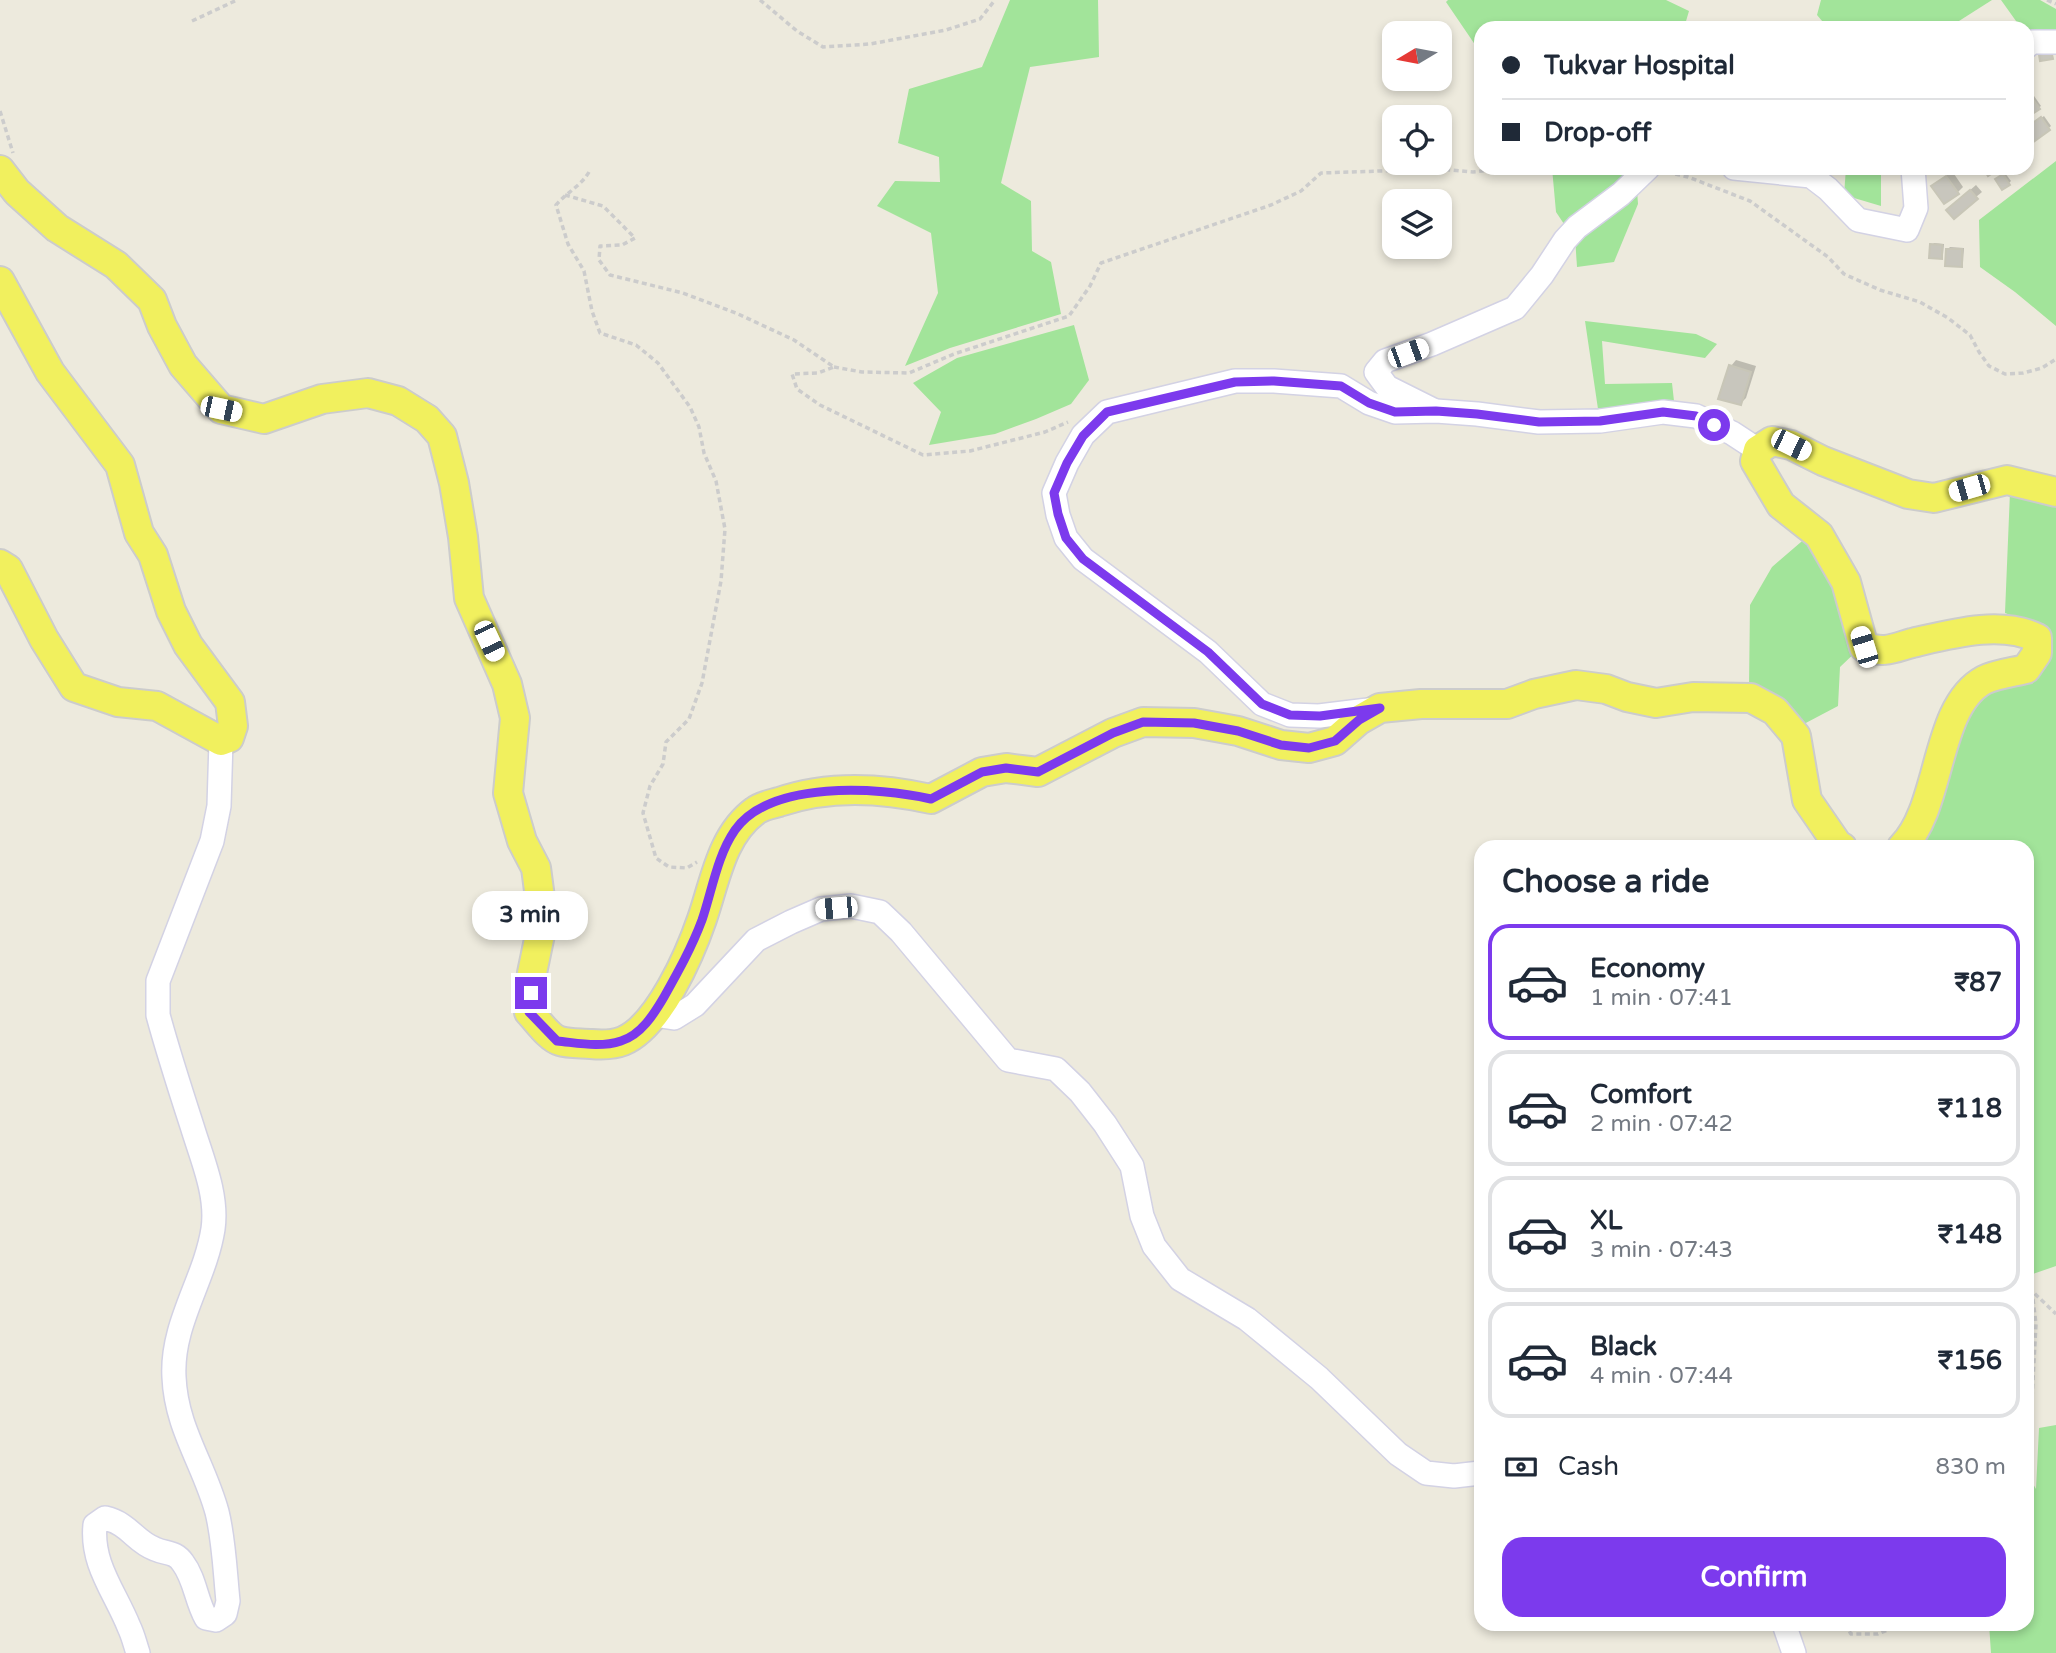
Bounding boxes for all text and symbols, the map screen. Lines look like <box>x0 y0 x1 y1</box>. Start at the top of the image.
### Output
north arrow <box>1382 21 1452 91</box>
map controls <box>1382 21 1452 259</box>
text: Tukvar Hospital <box>1544 50 1735 81</box>
button: locate <box>1382 105 1452 175</box>
text: Drop-off <box>1544 117 1651 148</box>
button: layers <box>1382 189 1452 259</box>
car <box>1385 336 1432 370</box>
car <box>199 394 244 424</box>
route start <box>1698 409 1730 441</box>
car <box>1768 426 1815 464</box>
car <box>1946 472 1993 504</box>
car <box>471 618 508 664</box>
car <box>1848 624 1881 670</box>
text: Choose a ride <box>1502 863 1709 901</box>
callout: 3 min <box>473 892 589 940</box>
car <box>815 896 858 920</box>
text: 3 min <box>499 901 561 929</box>
icon: car <box>1506 951 1569 1014</box>
text: Economy <box>1590 953 1705 984</box>
text: ₹87 <box>1954 967 2002 998</box>
route end <box>515 977 547 1009</box>
text: 1 min · 07:41 <box>1590 984 1733 1012</box>
icon: car <box>1506 1077 1569 1140</box>
text: Comfort <box>1590 1079 1692 1110</box>
text: ₹118 <box>1938 1093 2002 1124</box>
text: 2 min · 07:42 <box>1590 1110 1733 1138</box>
icon: car <box>1506 1203 1569 1266</box>
text: XL <box>1590 1205 1622 1236</box>
text: ₹148 <box>1938 1219 2002 1250</box>
text: 3 min · 07:43 <box>1590 1236 1733 1264</box>
icon: car <box>1506 1329 1569 1392</box>
text: Black <box>1590 1331 1657 1362</box>
text: ₹156 <box>1938 1345 2002 1376</box>
text: 4 min · 07:44 <box>1590 1362 1733 1390</box>
icon: cash <box>1502 1448 1540 1486</box>
text: Cash <box>1558 1451 1619 1482</box>
text: 830 m <box>1936 1453 2006 1481</box>
button: Confirm <box>1502 1537 2006 1617</box>

